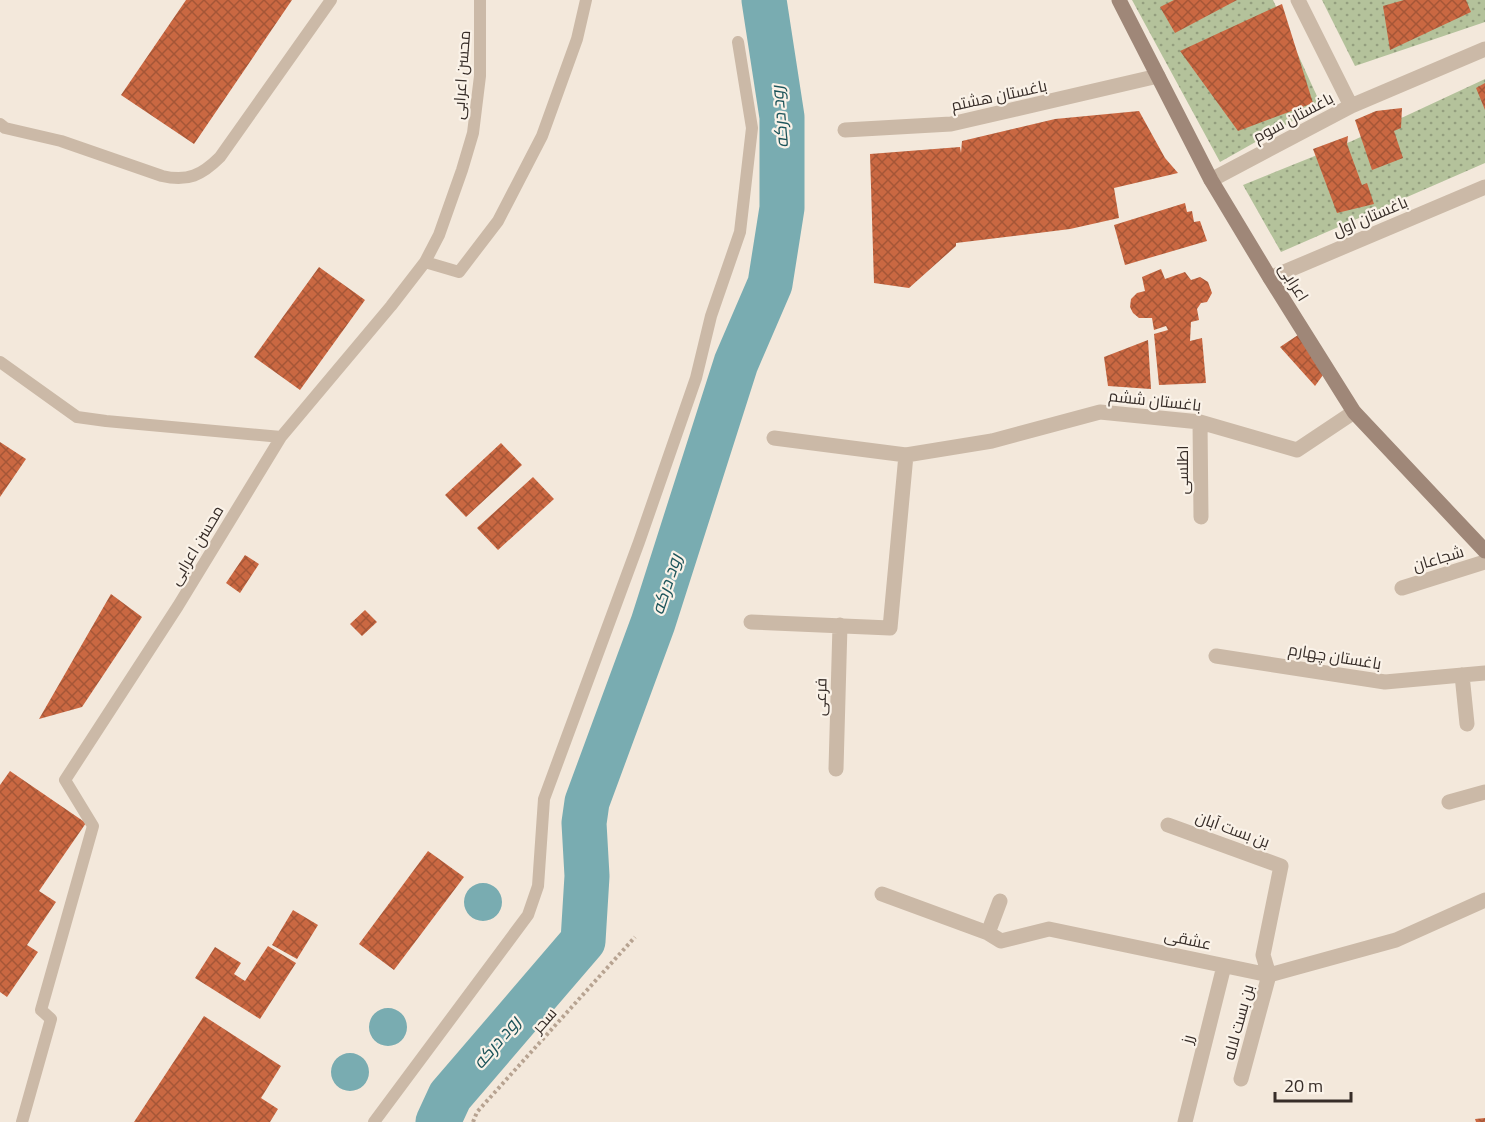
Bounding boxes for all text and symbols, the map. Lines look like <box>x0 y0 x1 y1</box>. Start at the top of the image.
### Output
street label: محسن اعرابی <box>446 30 476 120</box>
street label: باغستان هشتم <box>949 73 1049 117</box>
water label: رود درکه <box>763 84 795 149</box>
street label: باغستان سوم <box>1248 86 1338 148</box>
street label: باغستان اول <box>1329 189 1411 243</box>
street label: اعرابی <box>1273 258 1315 306</box>
street label: باغستان ششم <box>1107 383 1203 417</box>
street label: اطلسی <box>1170 445 1194 495</box>
street label: محسن اعرابی <box>163 501 229 589</box>
street label: شجاعان <box>1409 539 1467 577</box>
water label: رود درکه <box>644 549 689 618</box>
street label: باغستان چهارم <box>1287 637 1383 675</box>
street label: فرعی <box>807 678 833 716</box>
street label: بن بست آبان <box>1192 804 1274 854</box>
street label: عشقی <box>1162 922 1214 956</box>
street label: بن بست لاله <box>1216 981 1260 1063</box>
street label: سحر <box>525 1002 562 1039</box>
water label: رود درکه <box>466 1008 527 1075</box>
street label: رز <box>1174 1032 1200 1047</box>
scale bar <box>1275 1065 1352 1103</box>
text: 20 m <box>1284 1072 1323 1099</box>

